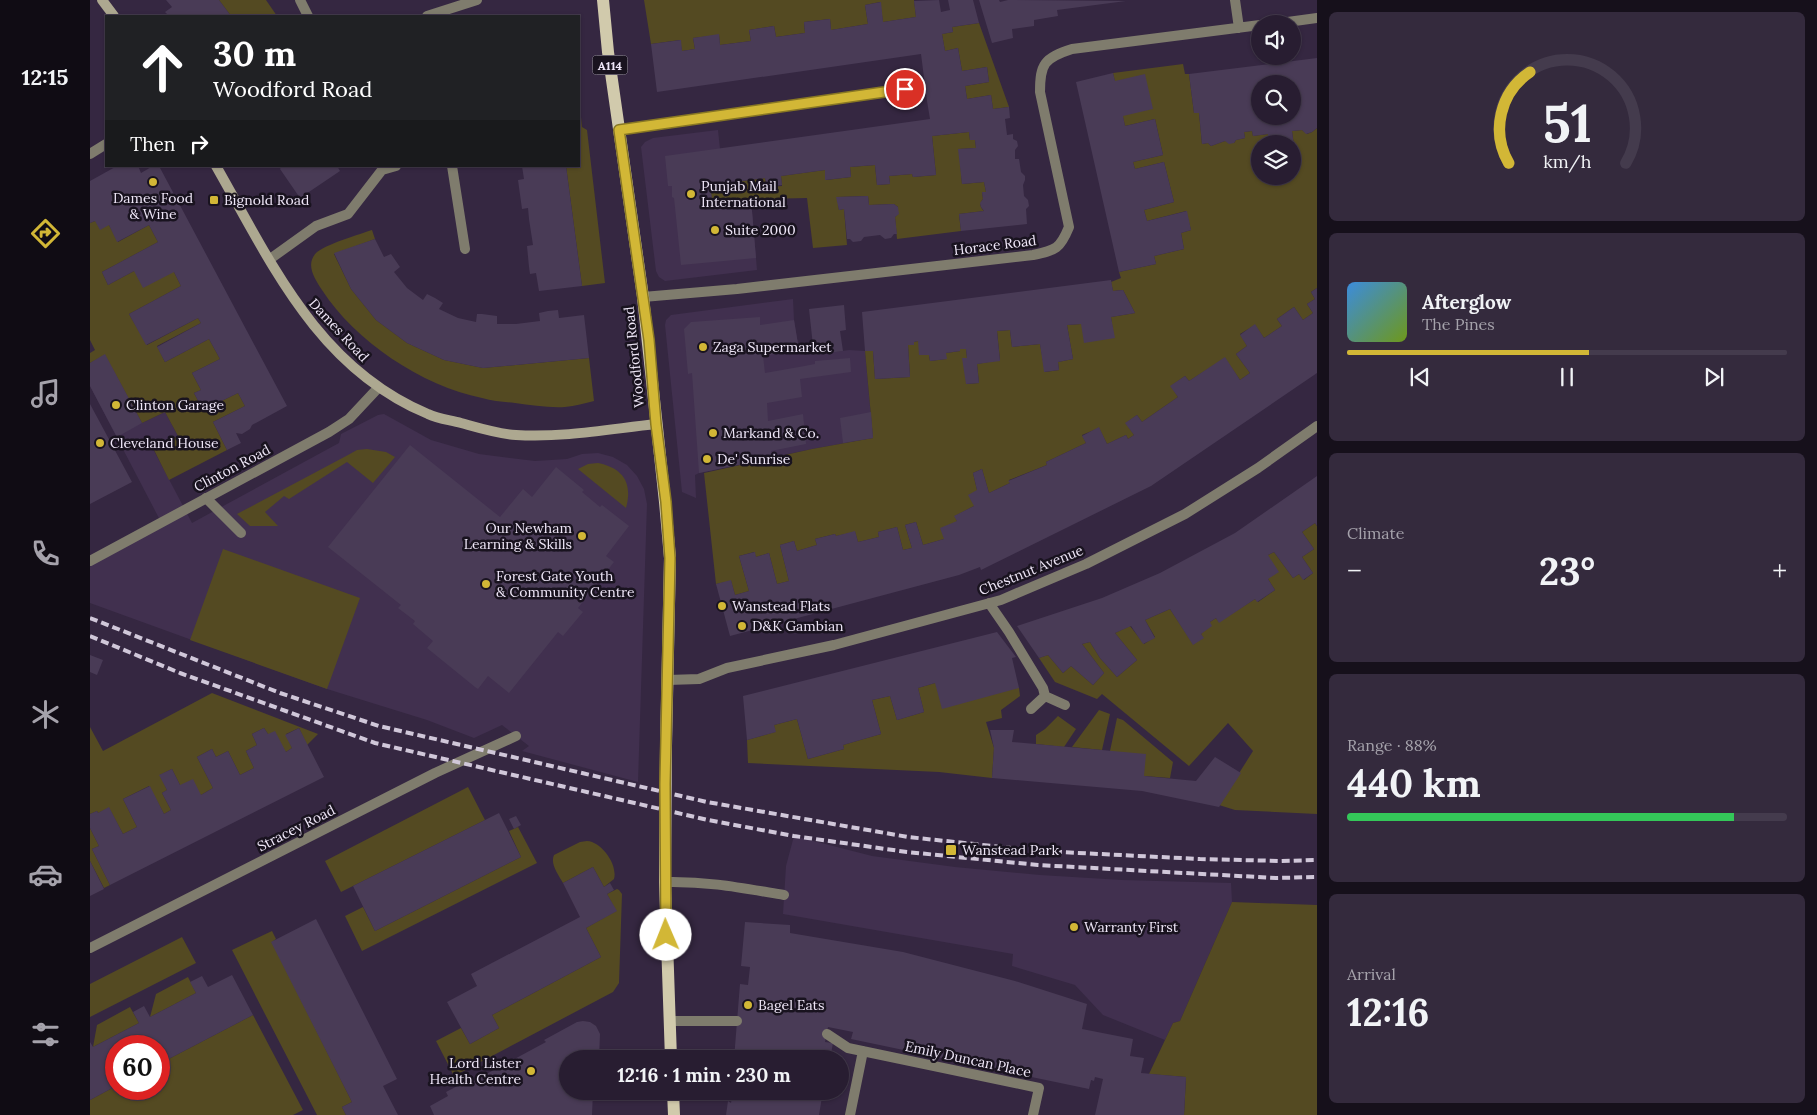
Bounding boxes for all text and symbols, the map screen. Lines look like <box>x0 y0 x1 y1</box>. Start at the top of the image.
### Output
map controls <box>1251 15 1301 185</box>
button: sound <box>1251 15 1301 65</box>
text: 30 m <box>213 31 296 76</box>
icon: ahead <box>130 35 195 100</box>
road number: A114 <box>592 56 628 74</box>
text: 12:15 <box>22 63 68 91</box>
pin <box>884 68 926 110</box>
text: Woodford Road <box>213 75 372 103</box>
icon: arrive <box>891 75 919 103</box>
button: search <box>1251 75 1301 125</box>
text: 51 <box>1542 90 1592 156</box>
icon: right <box>185 130 213 158</box>
text: Then <box>130 132 175 156</box>
button: layers <box>1251 135 1301 185</box>
text: km/h <box>1543 150 1591 173</box>
marker: Dames Food & Wine <box>147 176 159 188</box>
place label: Punjab Mail International <box>701 177 786 211</box>
marker: Punjab Mail International <box>685 188 697 200</box>
place label: Dames Food & Wine <box>113 189 193 223</box>
place label: Bignold Road <box>224 191 309 209</box>
marker: Bignold Road <box>208 194 220 206</box>
icon: directions <box>28 216 63 251</box>
place label: Suite 2000 <box>725 221 796 239</box>
marker: Suite 2000 <box>709 224 721 236</box>
street label: Horace Road <box>953 231 1037 259</box>
text: Afterglow <box>1422 290 1511 314</box>
street label: Dames Road <box>305 294 373 366</box>
street label: Woodford Road <box>620 306 648 408</box>
text: The Pines <box>1422 314 1495 334</box>
place label: Zaga Supermarket <box>713 338 832 356</box>
marker: Zaga Supermarket <box>697 341 709 353</box>
icon: previous <box>1406 363 1434 391</box>
icon: pause <box>1553 363 1581 391</box>
icon: next <box>1700 363 1728 391</box>
icon: music <box>28 376 63 411</box>
place label: Clinton Garage <box>126 396 224 414</box>
marker: Clinton Garage <box>110 399 122 411</box>
place label: Markand & Co. <box>723 424 819 442</box>
marker: Markand & Co. <box>707 427 719 439</box>
place label: Cleveland House <box>110 434 219 452</box>
marker: Cleveland House <box>94 437 106 449</box>
street label: Clinton Road <box>191 440 273 496</box>
place label: De' Sunrise <box>717 450 791 468</box>
marker: De' Sunrise <box>701 453 713 465</box>
place label: Our Newham Learning & Skills <box>464 519 572 553</box>
text: Climate <box>1347 523 1404 543</box>
marker: Our Newham Learning & Skills <box>576 530 588 542</box>
icon: phone <box>28 536 63 571</box>
street label: Chestnut Avenue <box>976 541 1086 599</box>
text: 23° <box>1539 547 1595 595</box>
text: − <box>1347 553 1362 589</box>
text: + <box>1772 553 1787 589</box>
place label: Forest Gate Youth & Community Centre <box>496 567 635 601</box>
marker: Forest Gate Youth & Community Centre <box>480 578 492 590</box>
place label: Wanstead Flats <box>732 597 830 615</box>
marker: Wanstead Flats <box>716 600 728 612</box>
place label: D&K Gambian <box>752 617 844 635</box>
marker: D&K Gambian <box>736 620 748 632</box>
icon: climate <box>28 697 63 732</box>
text: Range · 88% <box>1347 735 1437 755</box>
text: 440 km <box>1347 759 1481 807</box>
street label: Stracey Road <box>254 801 338 855</box>
place label: Wanstead Park <box>962 841 1059 859</box>
marker: Wanstead Park <box>944 843 958 857</box>
icon: car <box>28 857 63 892</box>
position arrow <box>639 908 691 960</box>
place label: Warranty First <box>1084 918 1179 936</box>
marker: Warranty First <box>1068 921 1080 933</box>
text: Arrival <box>1347 964 1396 984</box>
text: 12:16 <box>1347 988 1429 1036</box>
place label: Bagel Eats <box>758 996 824 1014</box>
marker: Bagel Eats <box>742 999 754 1011</box>
icon: filters <box>28 1017 63 1052</box>
speed limit sign: 60 <box>105 1035 170 1100</box>
street label: Emily Duncan Place <box>903 1037 1033 1081</box>
place label: Lord Lister Health Centre <box>430 1054 521 1088</box>
text: 12:16 · 1 min · 230 m <box>617 1063 791 1087</box>
marker: Lord Lister Health Centre <box>525 1065 537 1077</box>

